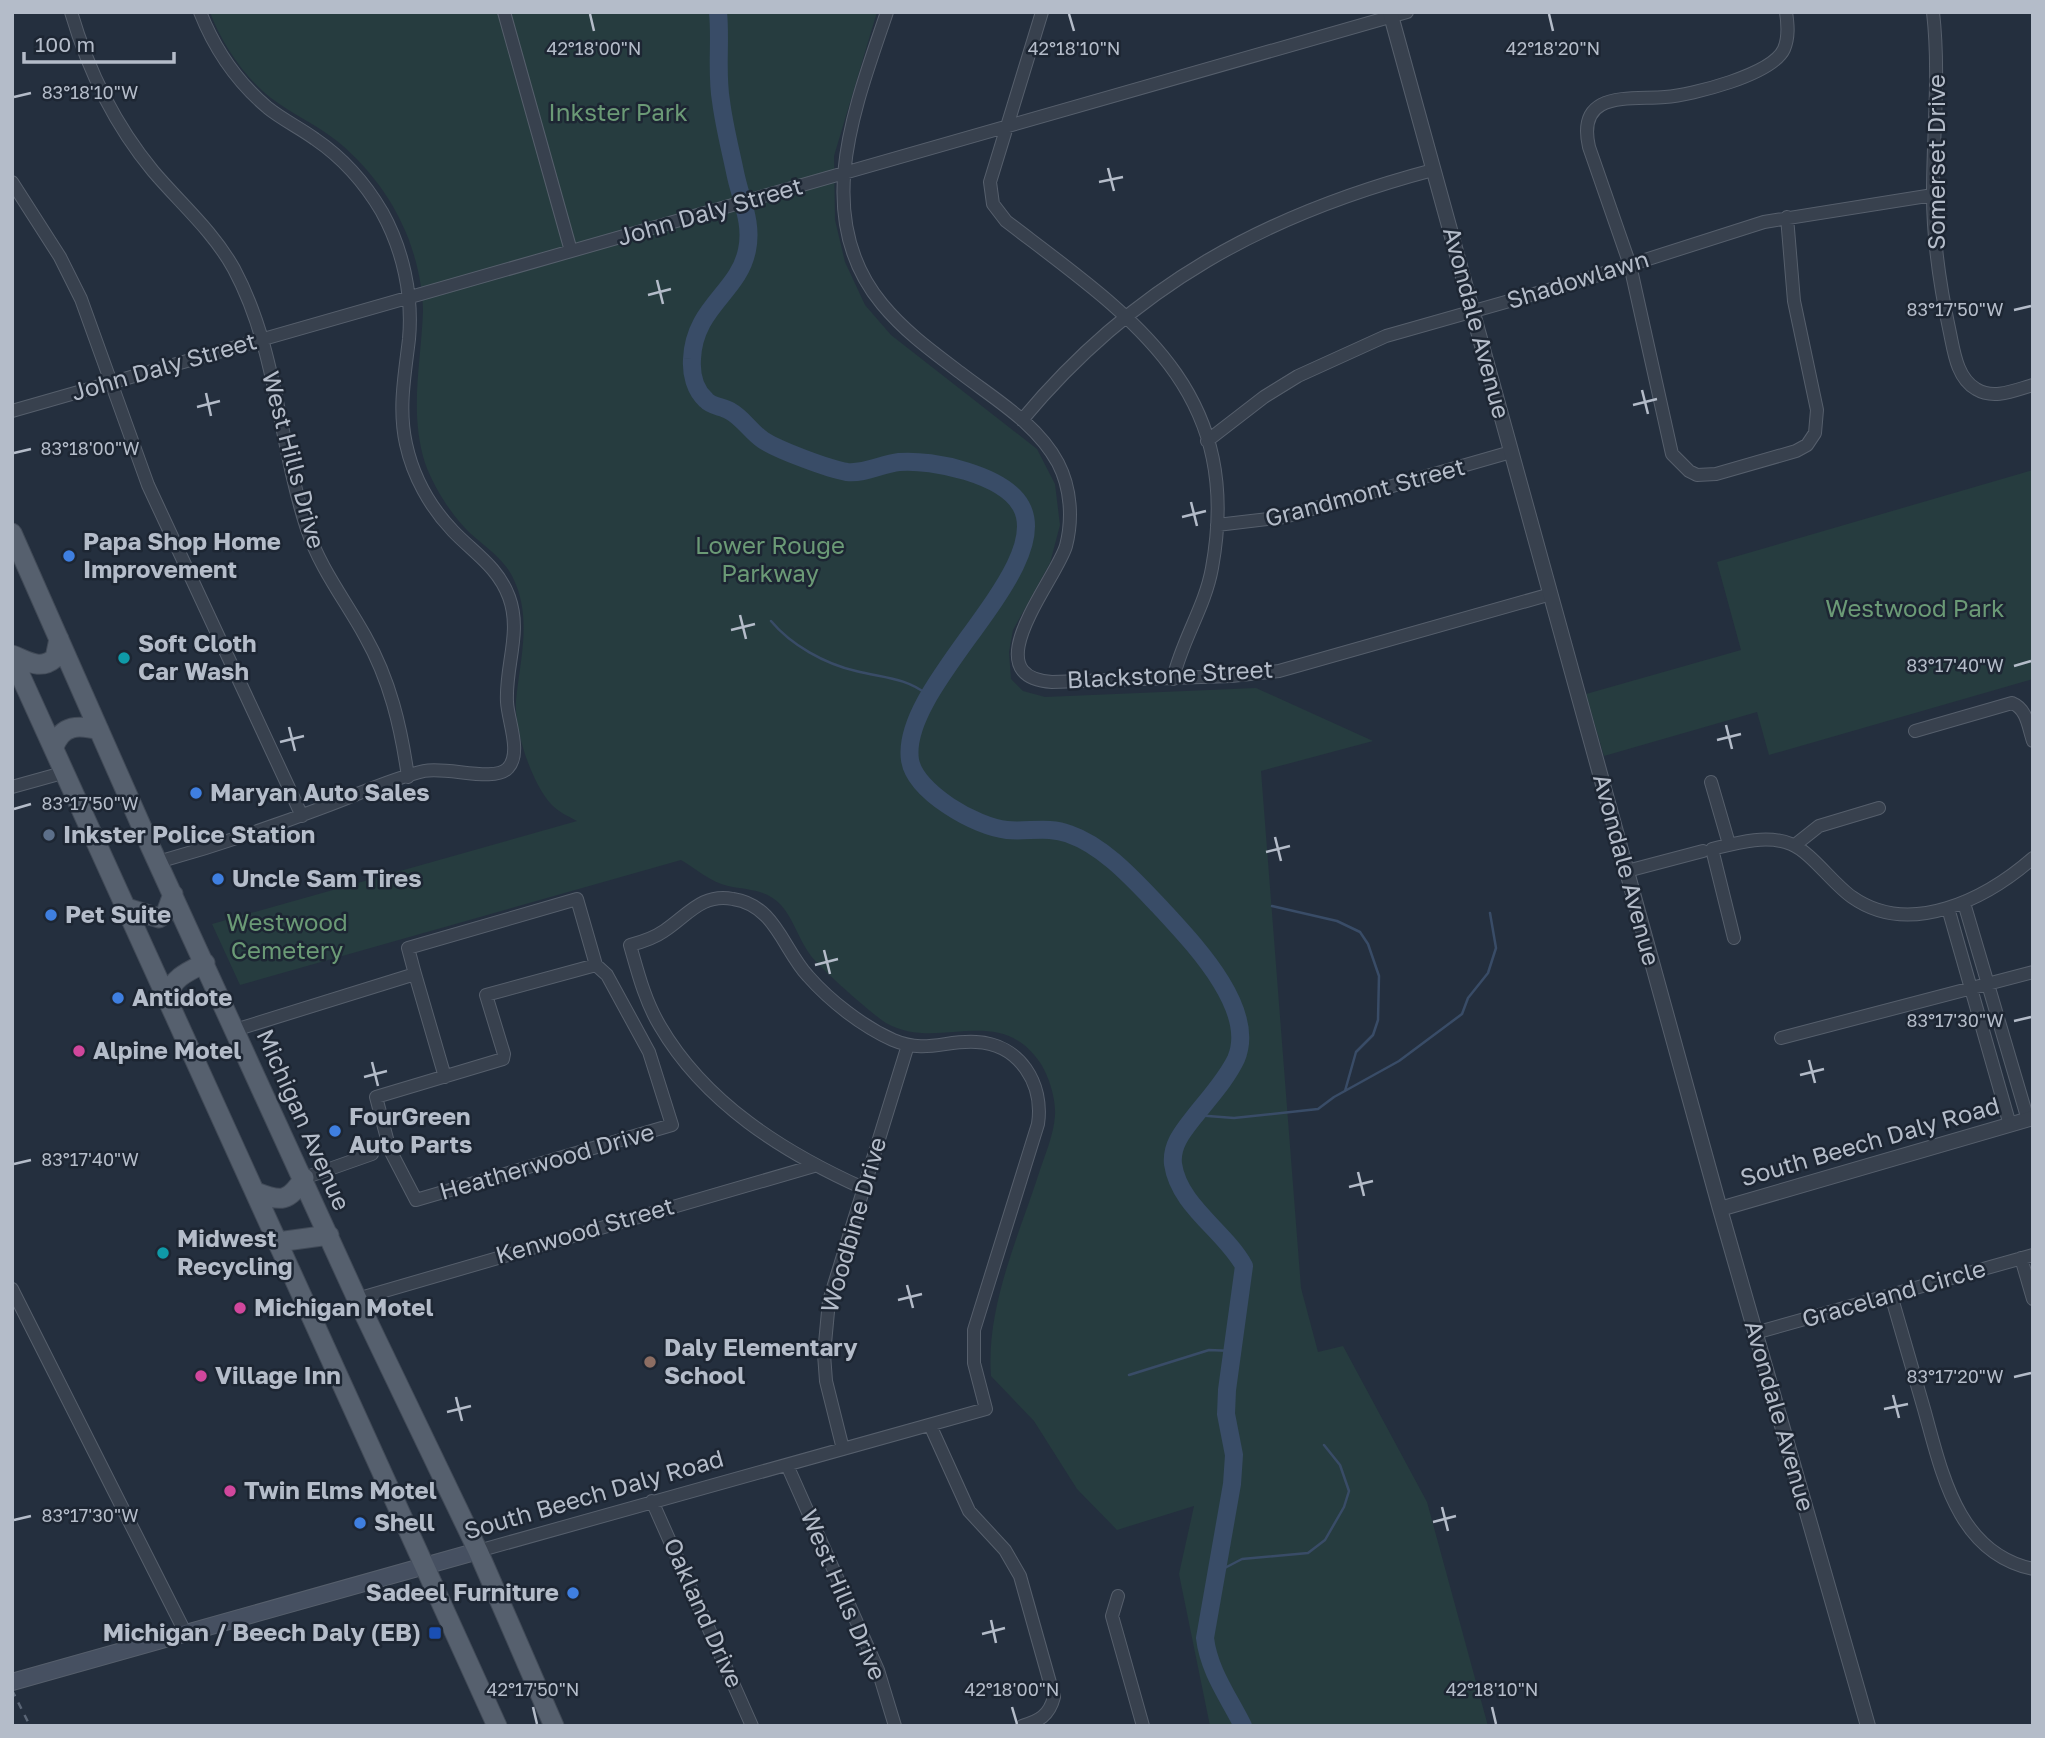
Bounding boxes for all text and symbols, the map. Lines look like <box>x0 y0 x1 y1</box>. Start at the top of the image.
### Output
scale bar <box>24 21 175 65</box>
text: 100 m <box>35 31 95 57</box>
text: 42°18'00"N <box>546 37 642 59</box>
text: 42°18'10"N <box>1028 37 1120 59</box>
text: 42°18'20"N <box>1506 37 1600 59</box>
street label: Somerset Drive <box>1921 74 1950 250</box>
text: 83°18'10"W <box>42 81 138 103</box>
park label: Inkster Park <box>548 97 688 126</box>
street label: John Daly Street <box>614 170 806 251</box>
street label: Avondale Avenue <box>1438 224 1517 422</box>
street label: Shadowlawn <box>1503 243 1652 314</box>
text: 83°17'50"W <box>1906 298 2004 320</box>
street label: John Daly Street <box>68 325 260 406</box>
street label: West Hills Drive <box>257 368 332 552</box>
text: 83°18'00"W <box>40 437 140 459</box>
street label: Grandmont Street <box>1261 451 1468 532</box>
place label: Papa Shop Home Improvement <box>83 526 281 583</box>
park label: Lower Rouge Parkway <box>695 530 845 587</box>
marker: Papa Shop Home Improvement <box>61 548 77 564</box>
park label: Westwood Park <box>1825 593 2005 622</box>
place label: Soft Cloth Car Wash <box>138 628 257 685</box>
marker: Soft Cloth Car Wash <box>116 650 132 666</box>
street label: Blackstone Street <box>1066 654 1274 693</box>
text: 83°17'40"W <box>1906 654 2004 676</box>
street label: Avondale Avenue <box>1588 771 1667 969</box>
place label: Maryan Auto Sales <box>210 777 430 806</box>
marker: Maryan Auto Sales <box>188 785 204 801</box>
text: 83°17'50"W <box>41 792 139 814</box>
place label: Inkster Police Station <box>63 819 315 848</box>
marker: Inkster Police Station <box>41 827 57 843</box>
place label: Uncle Sam Tires <box>232 863 422 892</box>
marker: Uncle Sam Tires <box>210 871 226 887</box>
place label: Pet Suite <box>65 899 171 928</box>
marker: Pet Suite <box>43 907 59 923</box>
park label: Westwood Cemetery <box>226 907 348 964</box>
place label: Antidote <box>132 982 233 1011</box>
marker: Antidote <box>110 990 126 1006</box>
text: 83°17'30"W <box>1906 1009 2004 1031</box>
street label: Michigan Avenue <box>251 1024 357 1214</box>
place label: Alpine Motel <box>93 1035 241 1064</box>
marker: Alpine Motel <box>71 1043 87 1059</box>
street label: South Beech Daly Road <box>1737 1090 2002 1191</box>
place label: FourGreen Auto Parts <box>349 1101 472 1158</box>
street label: Heatherwood Drive <box>436 1116 657 1205</box>
marker: FourGreen Auto Parts <box>327 1123 343 1139</box>
street label: Woodbine Drive <box>814 1134 891 1316</box>
text: 83°17'40"W <box>41 1148 139 1170</box>
street label: Kenwood Street <box>492 1190 677 1269</box>
place label: Midwest Recycling <box>177 1223 292 1280</box>
marker: Midwest Recycling <box>155 1245 171 1261</box>
street label: Graceland Circle <box>1798 1252 1989 1333</box>
place label: Michigan Motel <box>254 1292 433 1321</box>
marker: Michigan Motel <box>232 1300 248 1316</box>
street label: Avondale Avenue <box>1739 1317 1822 1514</box>
place label: Daly Elementary School <box>664 1332 858 1389</box>
marker: Daly Elementary School <box>642 1354 658 1370</box>
place label: Village Inn <box>215 1360 341 1389</box>
text: 83°17'20"W <box>1906 1365 2004 1387</box>
marker: Village Inn <box>193 1368 209 1384</box>
street label: South Beech Daly Road <box>461 1443 726 1544</box>
place label: Twin Elms Motel <box>244 1475 437 1504</box>
marker: Twin Elms Motel <box>222 1483 238 1499</box>
text: 83°17'30"W <box>41 1504 139 1526</box>
street label: West Hills Drive <box>795 1505 893 1684</box>
place label: Shell <box>374 1507 435 1536</box>
marker: Shell <box>352 1515 368 1531</box>
street label: Oakland Drive <box>658 1533 750 1692</box>
place label: Sadeel Furniture <box>366 1577 559 1606</box>
marker: Sadeel Furniture <box>565 1585 581 1601</box>
place label: Michigan / Beech Daly (EB) <box>103 1617 421 1646</box>
marker: Michigan / Beech Daly (EB) <box>427 1625 443 1641</box>
text: 42°17'50"N <box>487 1678 579 1700</box>
text: 42°18'00"N <box>964 1678 1060 1700</box>
text: 42°18'10"N <box>1446 1678 1538 1700</box>

